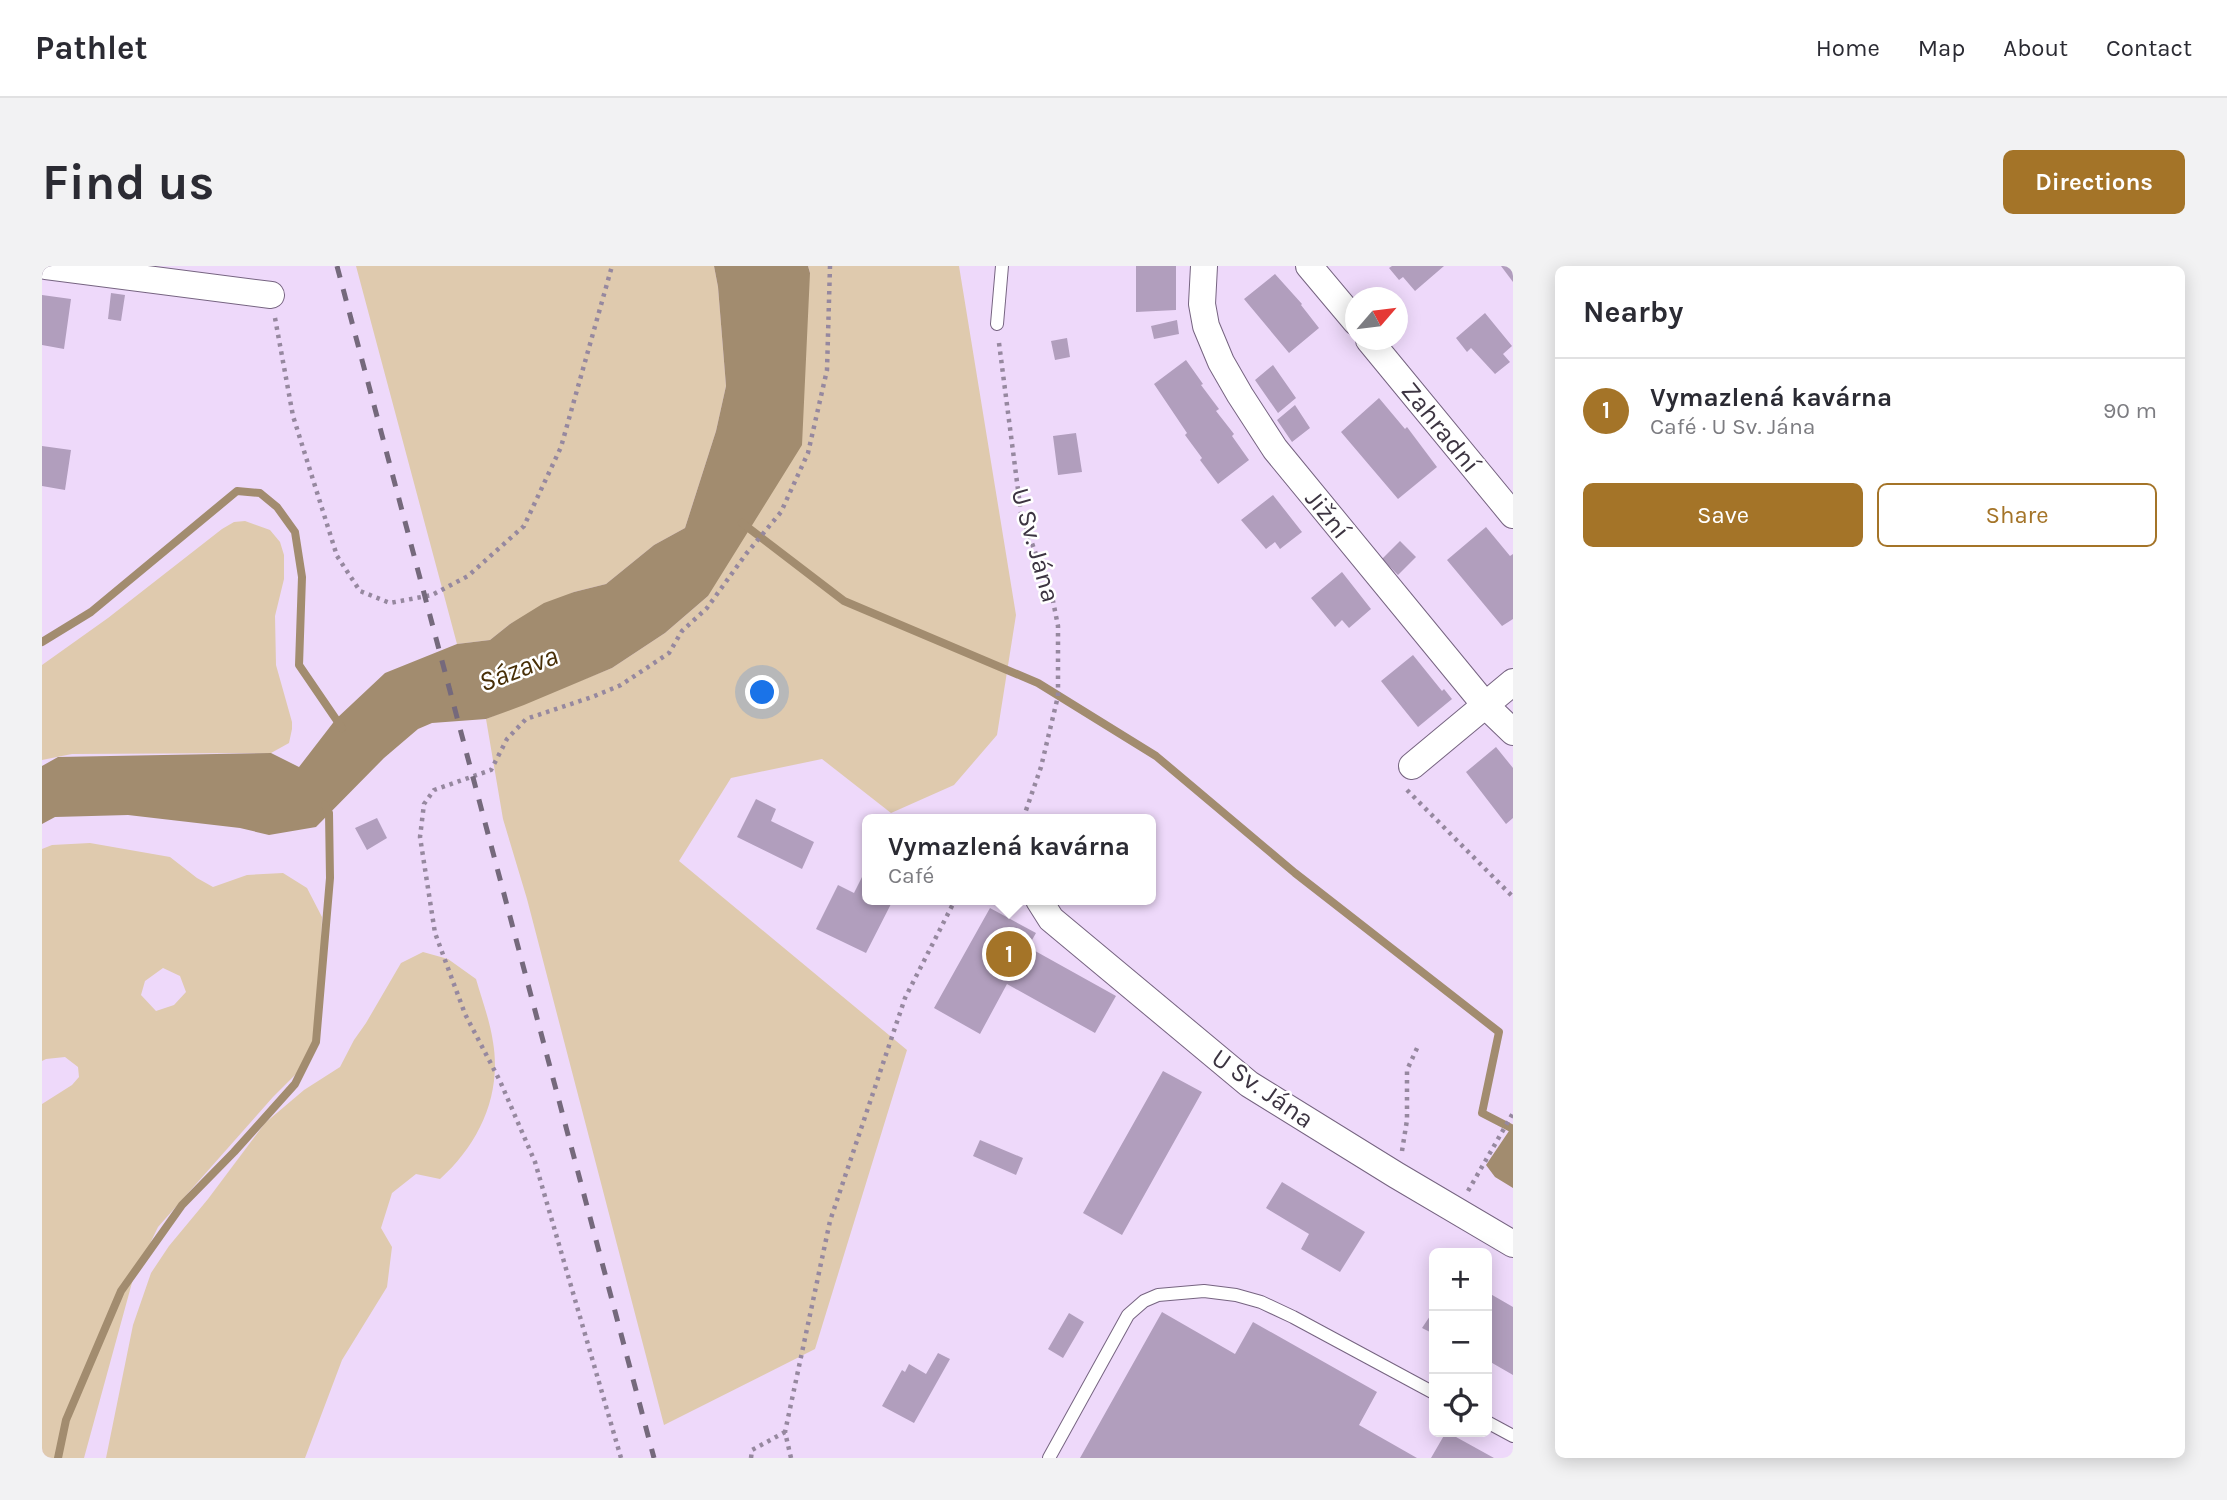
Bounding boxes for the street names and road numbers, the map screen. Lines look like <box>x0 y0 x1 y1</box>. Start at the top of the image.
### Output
street label: Zahradní <box>1395 376 1487 479</box>
street label: U Sv. Jána <box>1004 484 1067 606</box>
street label: Jižní <box>1299 484 1357 545</box>
street label: U Sv. Jána <box>1206 1042 1320 1135</box>

